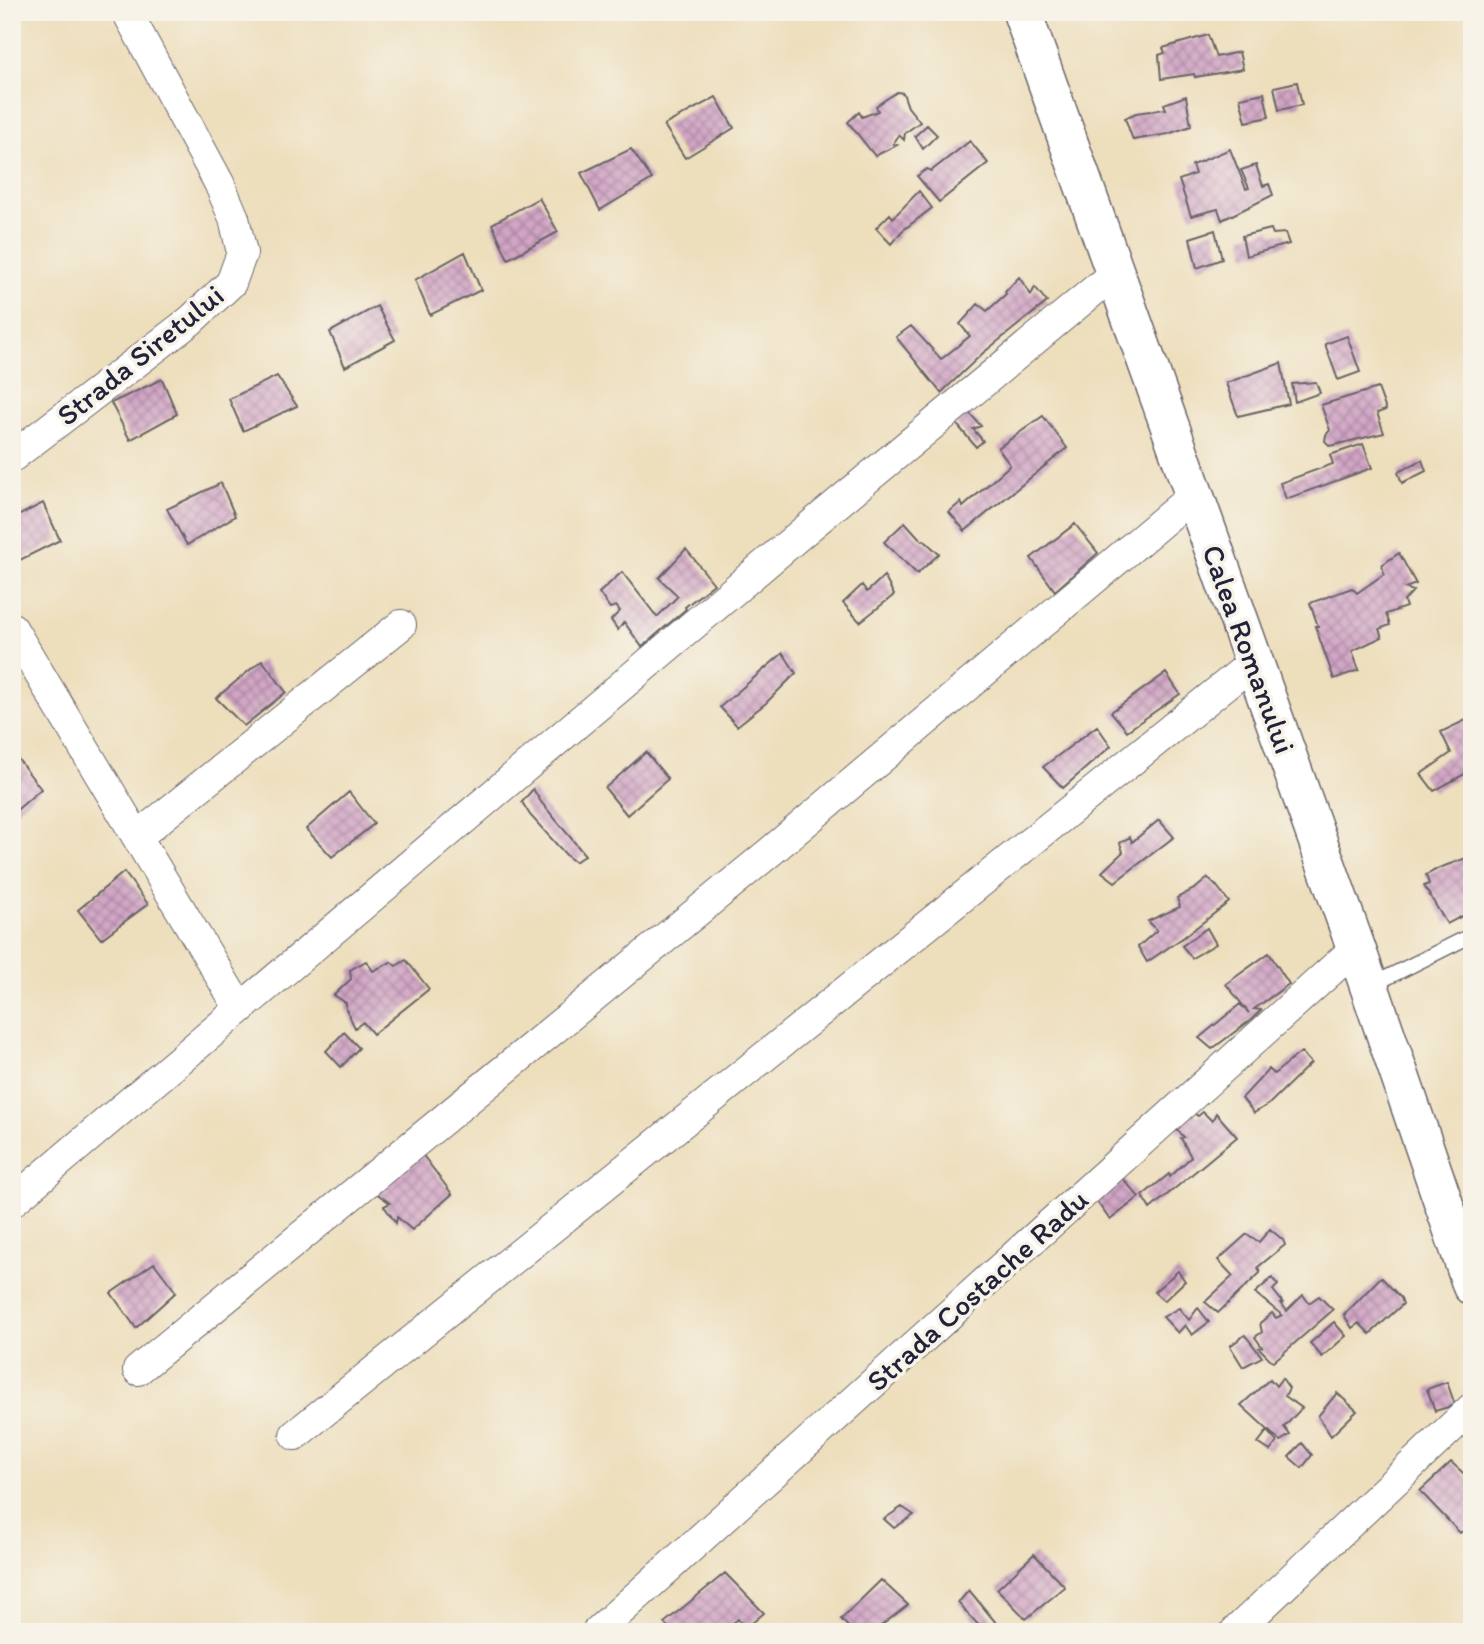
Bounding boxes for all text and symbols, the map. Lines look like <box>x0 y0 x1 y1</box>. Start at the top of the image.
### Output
street label: Strada Siretului <box>49 276 231 434</box>
street label: Calea Romanului <box>1194 540 1304 758</box>
street label: Strada Costache Radu <box>859 1181 1095 1399</box>

